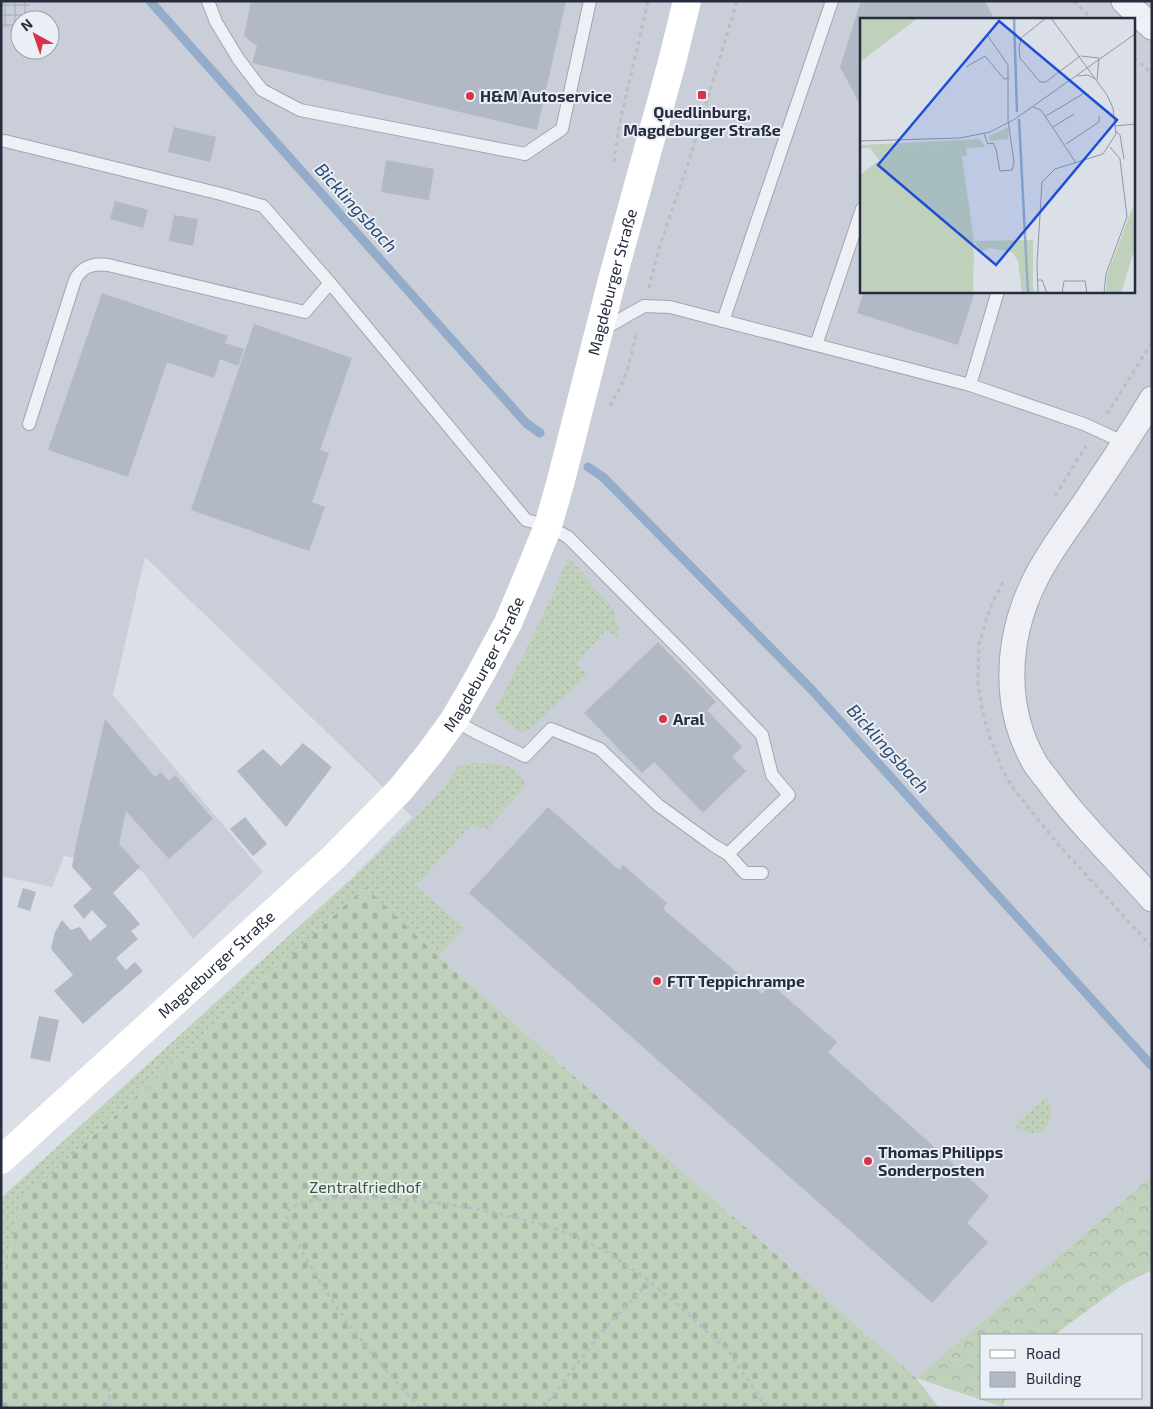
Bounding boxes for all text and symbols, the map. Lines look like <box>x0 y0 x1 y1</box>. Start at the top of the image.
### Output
north arrow <box>10 10 60 60</box>
text: N <box>17 15 36 34</box>
inset map <box>860 18 1136 292</box>
place label: H&M Autoservice <box>480 86 612 105</box>
marker: Quedlinburg, Magdeburger Straße <box>696 89 708 101</box>
marker: H&M Autoservice <box>464 90 476 102</box>
place label: Quedlinburg, Magdeburger Straße <box>623 102 781 139</box>
water label: Bicklingsbach <box>311 158 403 257</box>
street label: Magdeburger Straße <box>583 206 640 357</box>
street label: Magdeburger Straße <box>439 594 527 735</box>
water label: Bicklingsbach <box>843 699 935 798</box>
place label: Aral <box>673 709 705 728</box>
marker: Aral <box>657 713 669 725</box>
street label: Magdeburger Straße <box>154 906 278 1022</box>
place label: FTT Teppichrampe <box>667 971 805 990</box>
marker: FTT Teppichrampe <box>651 975 663 987</box>
place label: Thomas Philipps Sonderposten <box>878 1142 1003 1179</box>
marker: Thomas Philipps Sonderposten <box>862 1155 874 1167</box>
park label: Zentralfriedhof <box>309 1177 422 1196</box>
legend <box>980 1334 1143 1399</box>
text: Road <box>1026 1344 1061 1362</box>
text: Building <box>1026 1369 1082 1387</box>

